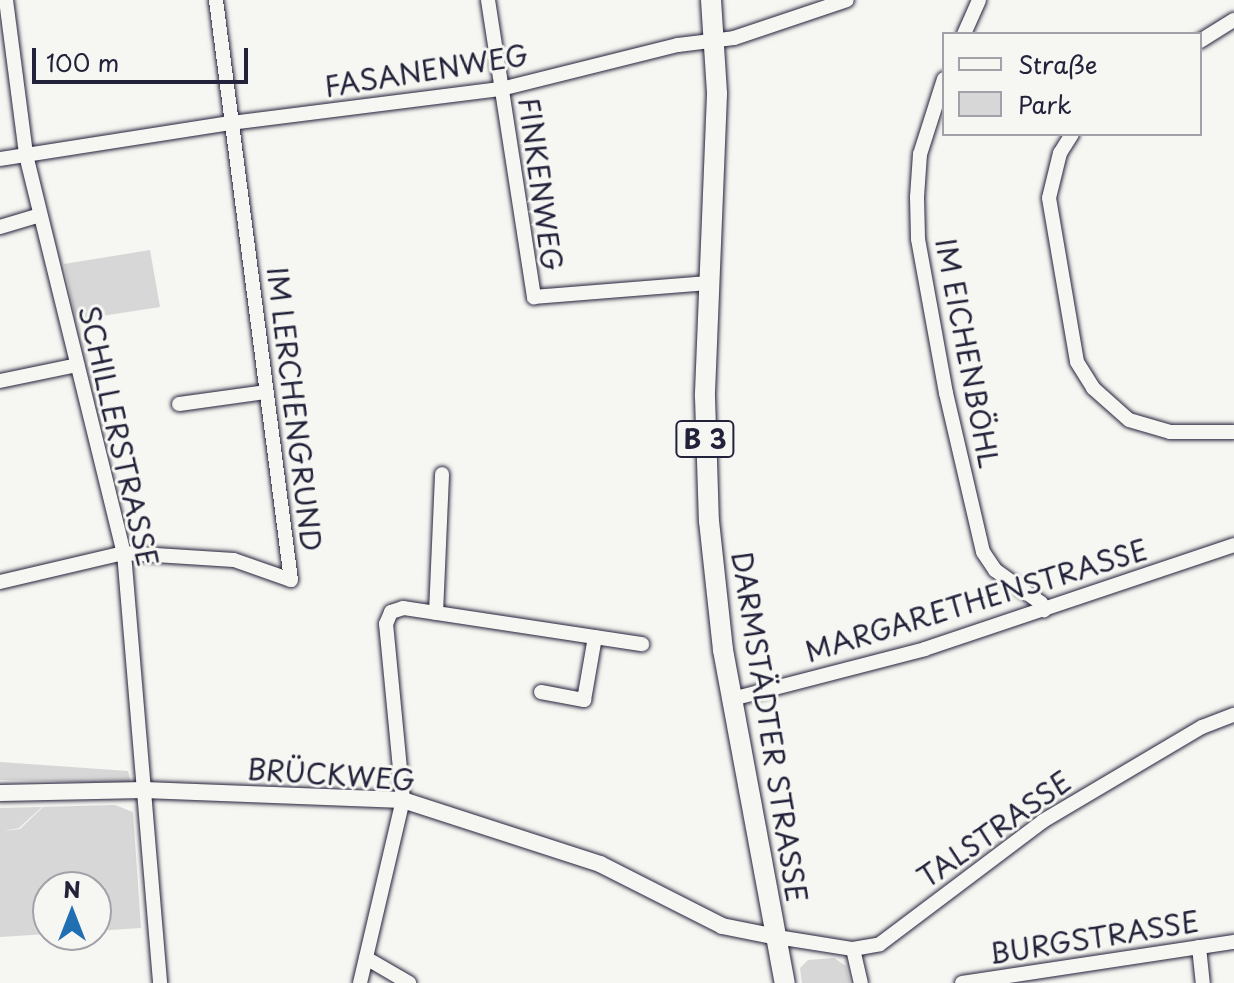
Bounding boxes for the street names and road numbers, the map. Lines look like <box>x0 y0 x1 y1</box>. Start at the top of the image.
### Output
street label: FASANENWEG <box>322 37 530 103</box>
street label: FINKENWEG <box>512 95 570 273</box>
street label: IM EICHENBÖHL <box>929 235 1007 471</box>
street label: IM LERCHENGRUND <box>261 264 329 554</box>
street label: SCHILLERSTRASSE <box>73 302 165 570</box>
road number: B 3 <box>675 417 735 461</box>
street label: MARGARETHENSTRASSE <box>801 532 1151 668</box>
street label: DARMSTÄDTER STRASSE <box>725 548 815 906</box>
street label: BRÜCKWEG <box>246 751 416 797</box>
street label: TALSTRASSE <box>911 764 1077 894</box>
street label: BURGSTRASSE <box>987 904 1201 970</box>

